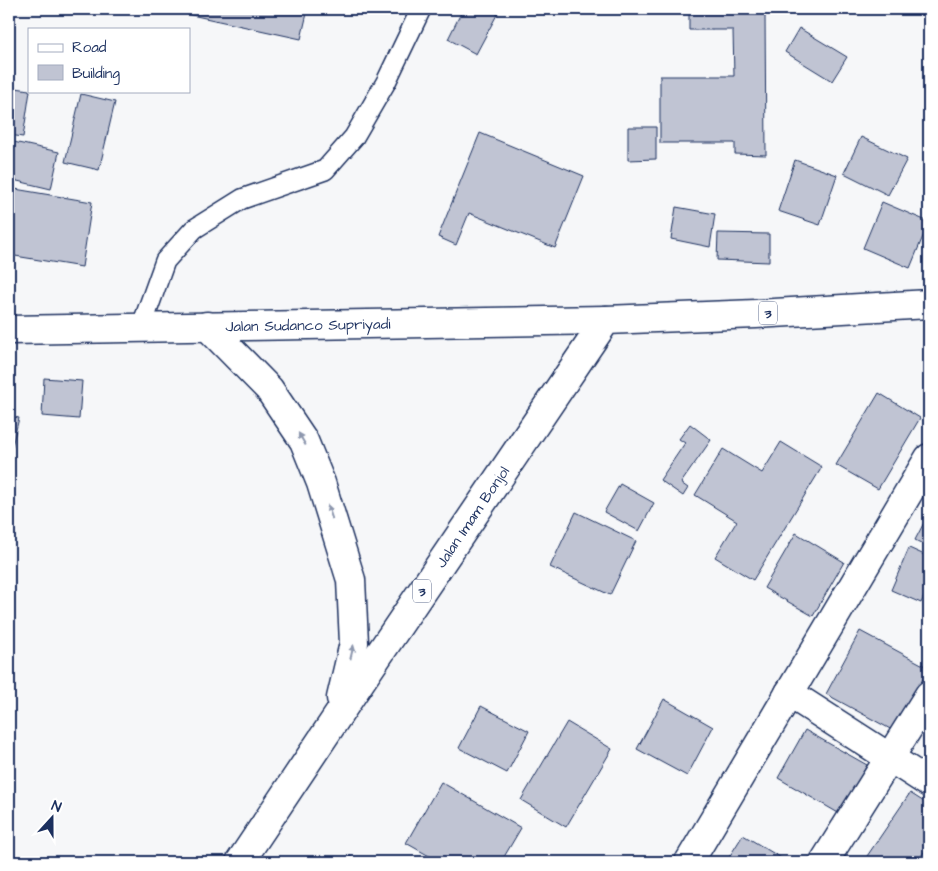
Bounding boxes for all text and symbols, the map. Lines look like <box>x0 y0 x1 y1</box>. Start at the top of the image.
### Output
legend <box>28 28 190 92</box>
text: Road <box>72 37 107 58</box>
text: Building <box>72 63 120 85</box>
road number: 3 <box>759 302 777 324</box>
street label: Jalan Sudanco Supriyadi <box>225 314 391 337</box>
one-way arrow <box>297 432 306 445</box>
street label: Jalan Imam Bonjol <box>431 462 515 572</box>
one-way arrow <box>325 504 333 519</box>
road number: 3 <box>413 580 431 602</box>
one-way arrow <box>348 645 356 660</box>
north arrow <box>28 794 78 844</box>
text: N <box>49 796 64 818</box>

